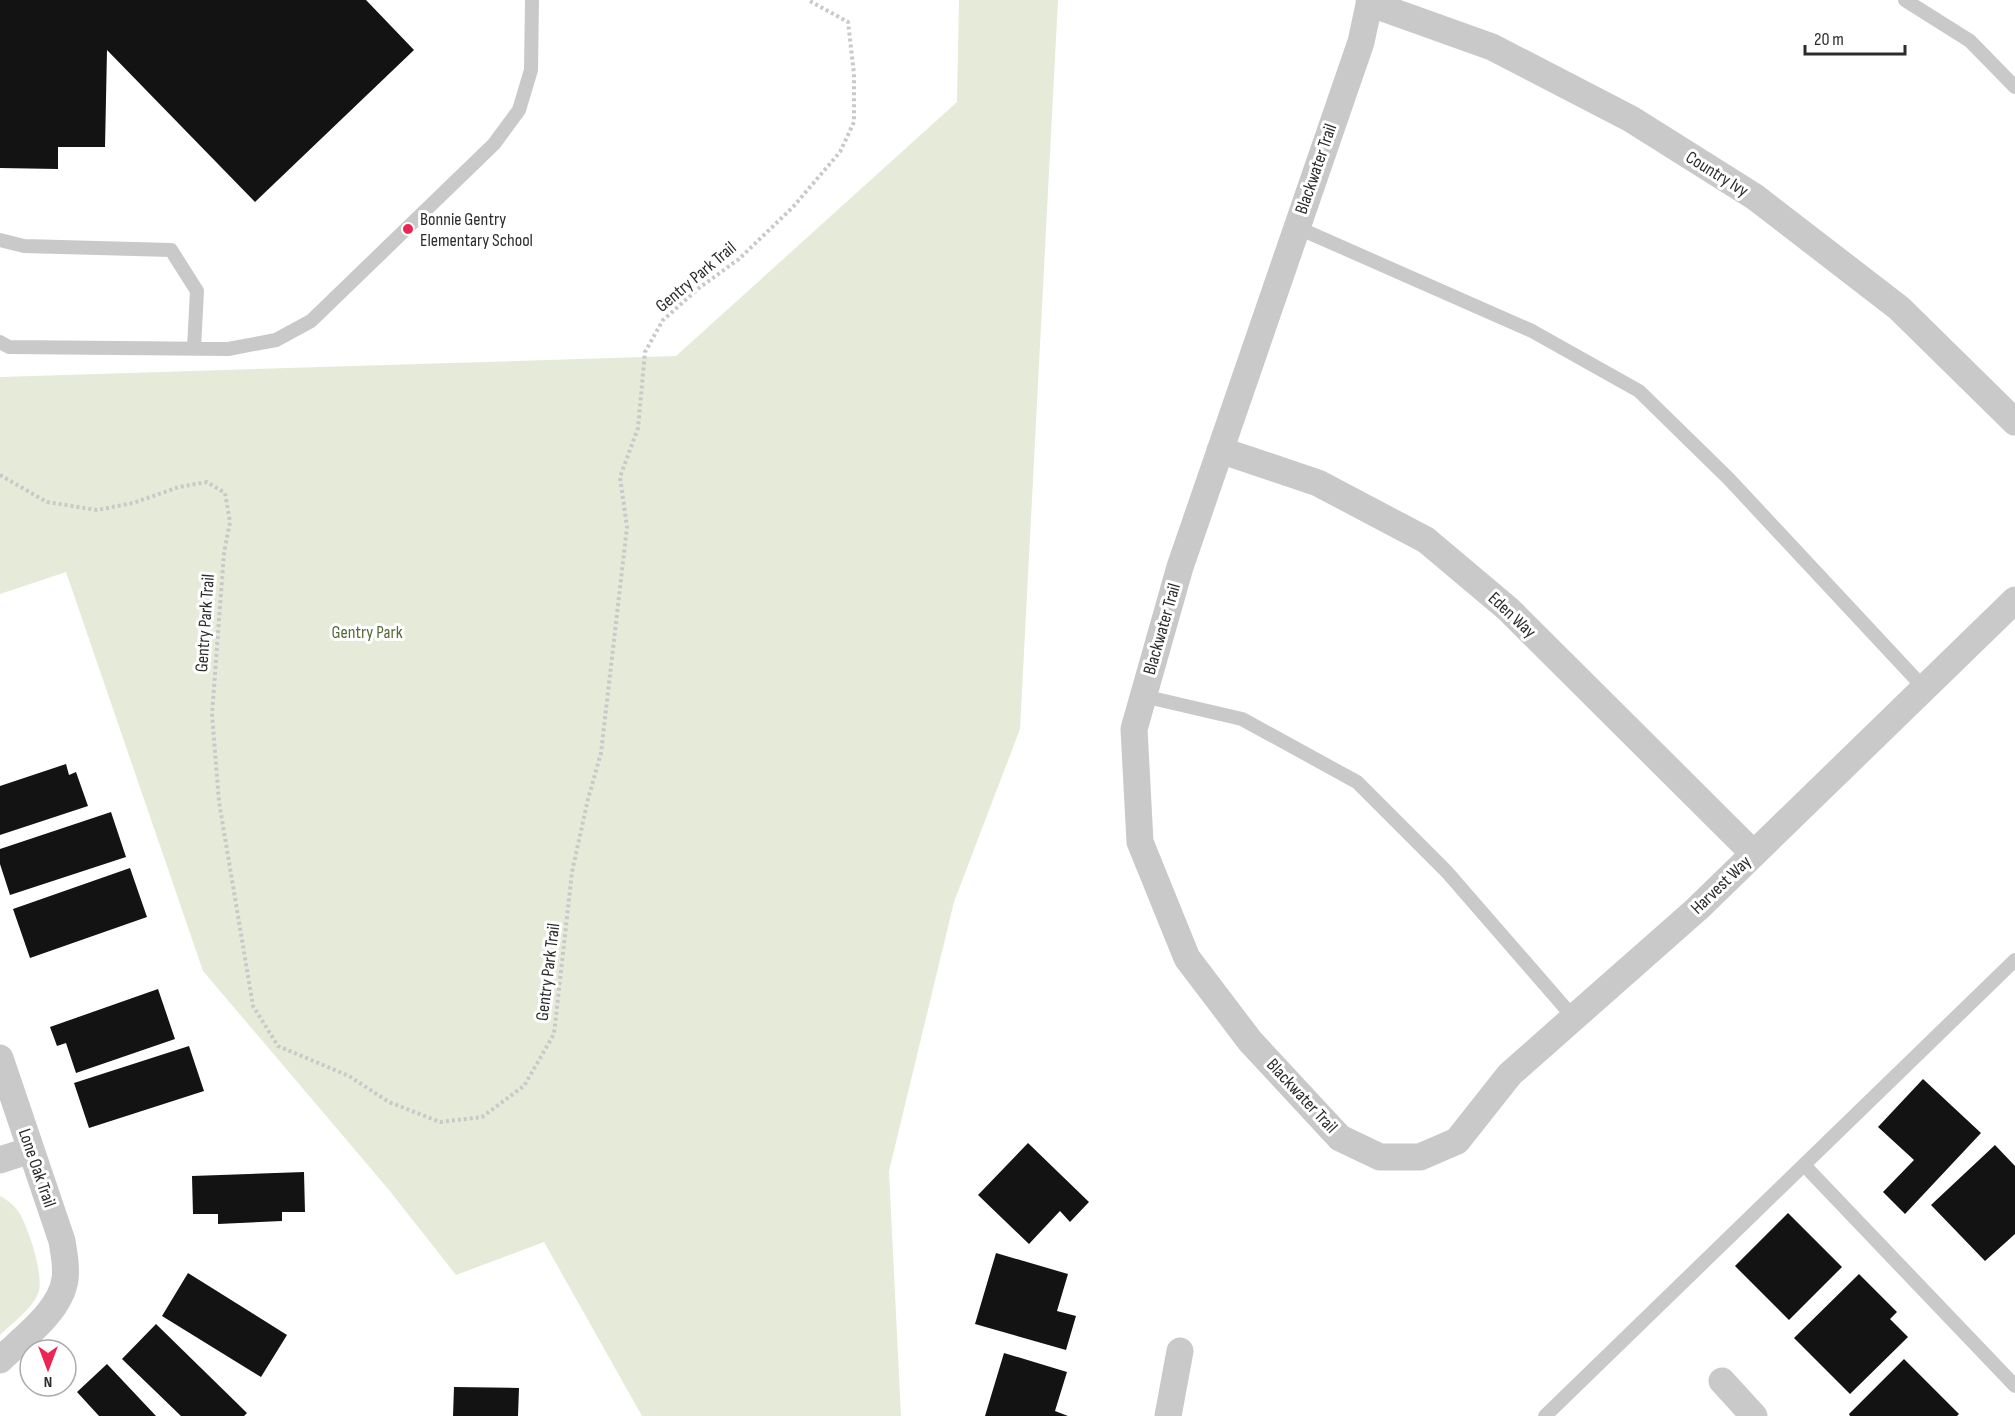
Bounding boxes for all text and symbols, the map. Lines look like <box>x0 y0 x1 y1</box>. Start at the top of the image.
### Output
scale bar <box>1805 18 1906 56</box>
text: 20 m <box>1814 29 1844 50</box>
street label: Blackwater Trail <box>1291 121 1341 217</box>
street label: Country Ivy <box>1682 147 1752 201</box>
place label: Bonnie Gentry Elementary School <box>420 209 533 251</box>
marker: Bonnie Gentry Elementary School <box>401 222 415 236</box>
street label: Gentry Park Trail <box>652 237 740 317</box>
street label: Gentry Park Trail <box>191 573 219 673</box>
street label: Blackwater Trail <box>1139 581 1185 677</box>
street label: Eden Way <box>1484 588 1540 642</box>
park label: Gentry Park <box>331 622 403 643</box>
street label: Harvest Way <box>1687 851 1755 919</box>
street label: Gentry Park Trail <box>532 922 564 1022</box>
street label: Blackwater Trail <box>1262 1054 1342 1138</box>
street label: Lone Oak Trail <box>14 1126 60 1210</box>
north arrow <box>18 1338 78 1398</box>
text: N <box>44 1372 52 1391</box>

